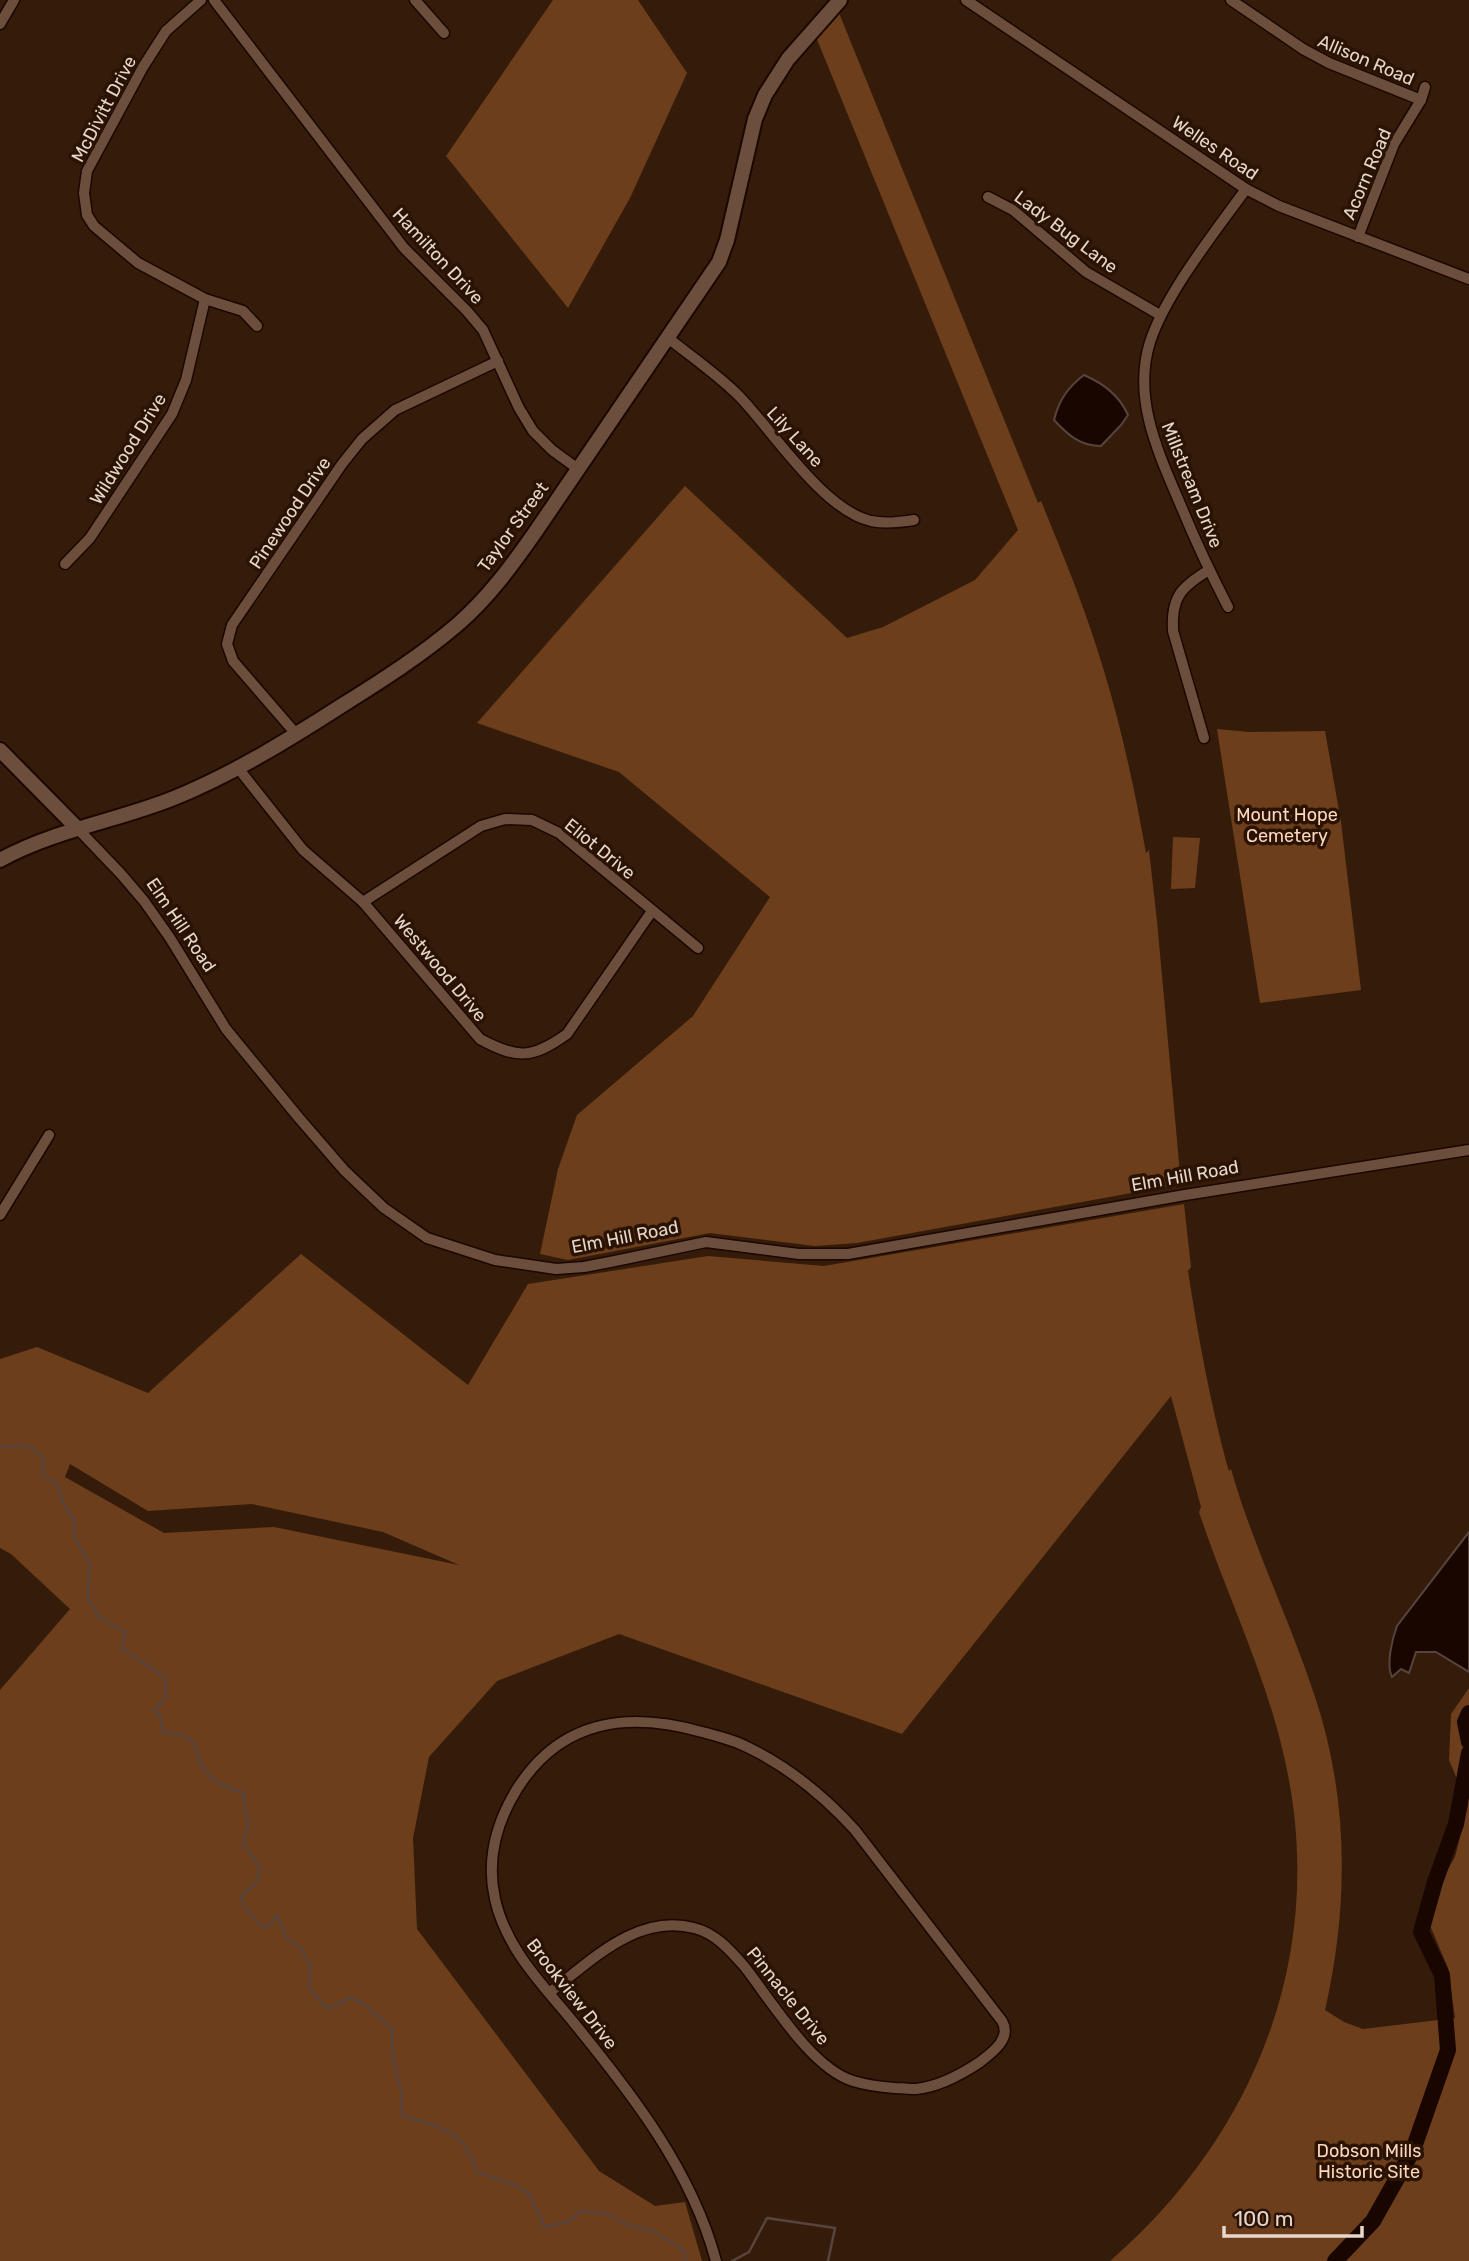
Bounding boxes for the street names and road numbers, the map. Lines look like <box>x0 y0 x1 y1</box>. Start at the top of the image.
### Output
street label: Allison Road <box>1314 30 1418 90</box>
street label: McDivitt Drive <box>67 52 141 166</box>
street label: Welles Road <box>1168 111 1262 185</box>
street label: Acorn Road <box>1338 125 1396 223</box>
street label: Lady Bug Lane <box>1010 186 1122 278</box>
street label: Hamilton Drive <box>388 203 488 309</box>
street label: Wildwood Drive <box>85 389 171 509</box>
street label: Lily Lane <box>762 402 828 472</box>
street label: Millstream Drive <box>1157 419 1227 551</box>
street label: Pinewood Drive <box>245 453 335 573</box>
street label: Taylor Street <box>473 478 553 576</box>
street label: Eliot Drive <box>560 814 640 884</box>
street label: Elm Hill Road <box>141 874 221 976</box>
street label: Westwood Drive <box>389 910 491 1026</box>
street label: Elm Hill Road <box>1130 1156 1240 1196</box>
street label: Elm Hill Road <box>570 1216 680 1258</box>
street label: Brookview Drive <box>522 1934 622 2054</box>
street label: Pinnacle Drive <box>742 1943 834 2049</box>

